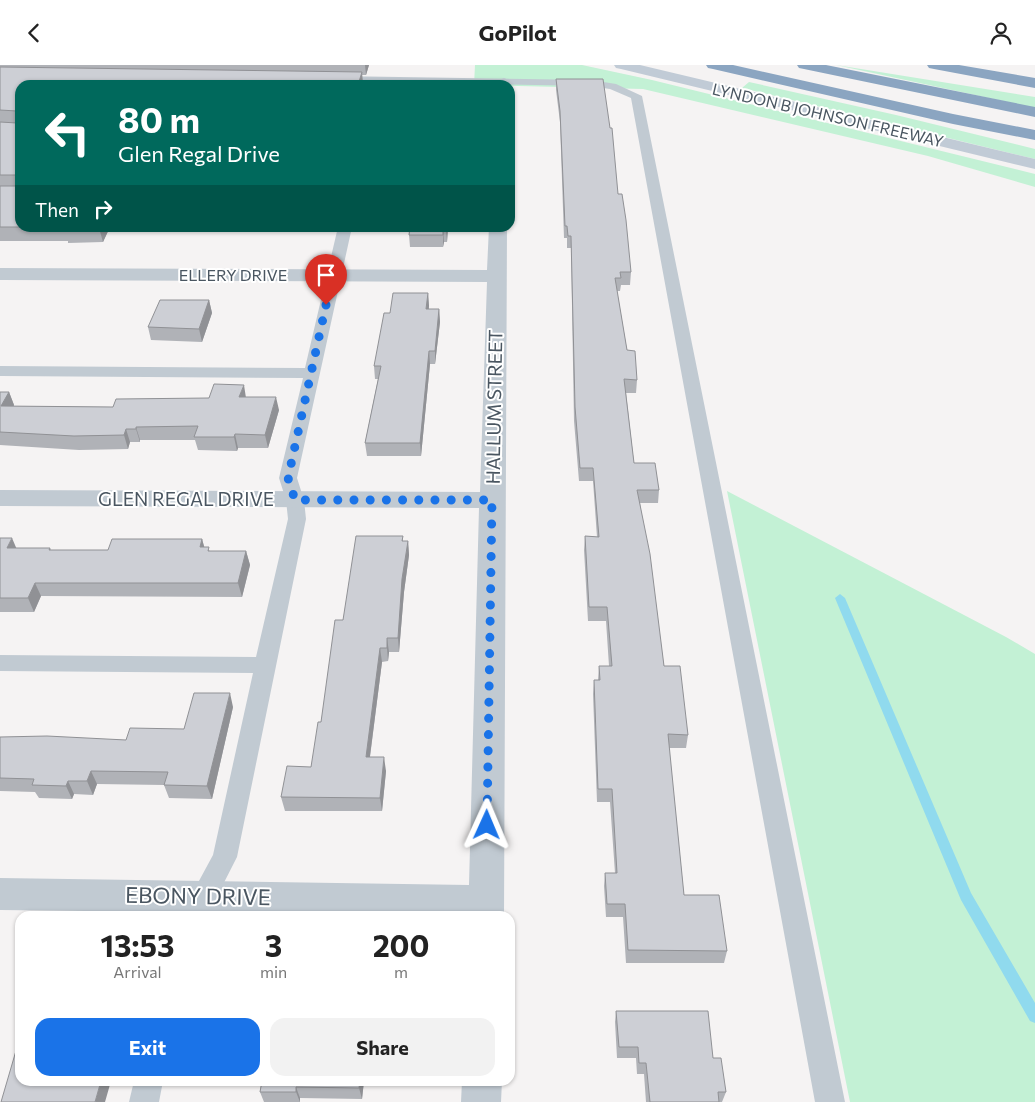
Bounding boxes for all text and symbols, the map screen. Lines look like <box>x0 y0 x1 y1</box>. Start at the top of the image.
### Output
icon: back <box>20 19 48 47</box>
text: GoPilot <box>479 19 556 46</box>
icon: person <box>987 19 1015 47</box>
street label: LYNDON B JOHNSON FREEWAY <box>711 79 946 151</box>
text: 80 m <box>118 97 200 140</box>
icon: left <box>35 100 100 165</box>
text: Glen Regal Drive <box>118 140 280 167</box>
icon: right <box>89 195 117 223</box>
text: Then <box>35 198 79 221</box>
pin <box>305 254 347 305</box>
icon: arrive <box>312 261 340 289</box>
street label: ELLERY DRIVE <box>179 265 287 284</box>
street label: HALLUM STREET <box>481 329 506 485</box>
street label: GLEN REGAL DRIVE <box>98 487 274 510</box>
position arrow <box>460 798 512 850</box>
street label: EBONY DRIVE <box>125 881 271 910</box>
text: 13:53 <box>101 926 174 963</box>
text: 3 <box>265 926 282 963</box>
text: 200 <box>373 926 429 963</box>
text: Arrival <box>113 962 162 981</box>
text: min <box>260 962 287 981</box>
text: m <box>394 962 408 981</box>
button: Exit <box>35 1018 260 1076</box>
button: Share <box>270 1018 495 1076</box>

